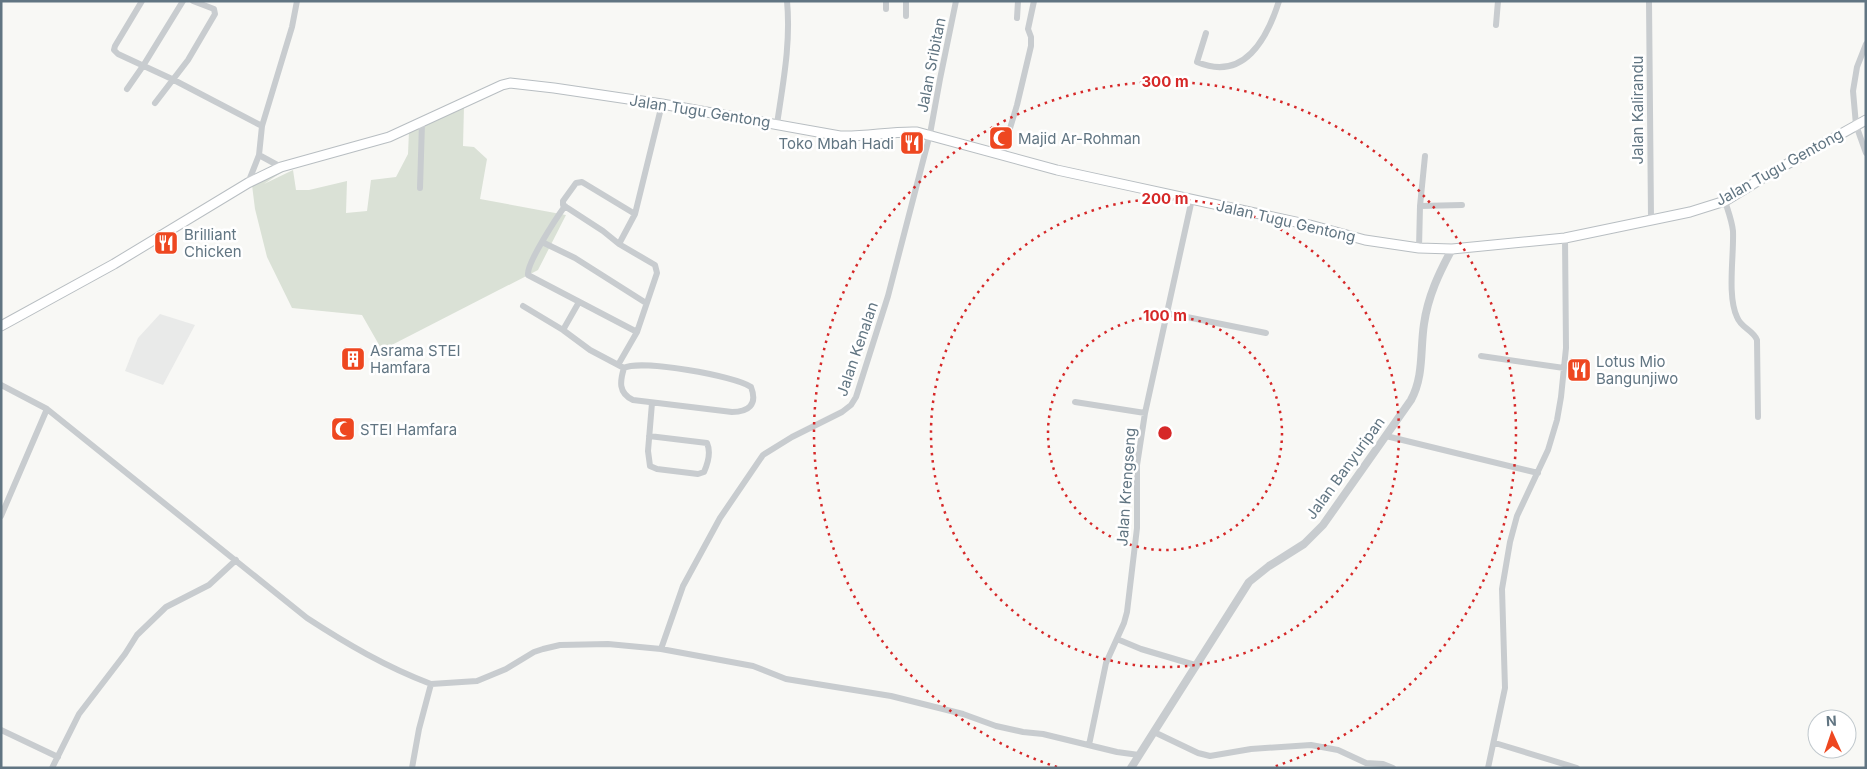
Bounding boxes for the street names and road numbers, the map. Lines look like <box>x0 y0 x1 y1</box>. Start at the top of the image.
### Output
street label: Jalan Sribitan <box>912 16 950 114</box>
street label: Jalan Kalirandu <box>1628 56 1647 164</box>
street label: Jalan Tugu Gentong <box>628 90 772 132</box>
street label: Jalan Tugu Gentong <box>1712 124 1846 210</box>
street label: Jalan Tugu Gentong <box>1214 196 1358 246</box>
street label: Jalan Kenalan <box>832 299 882 399</box>
street label: Jalan Banyuripan <box>1301 413 1389 523</box>
street label: Jalan Krengseng <box>1112 427 1140 547</box>

